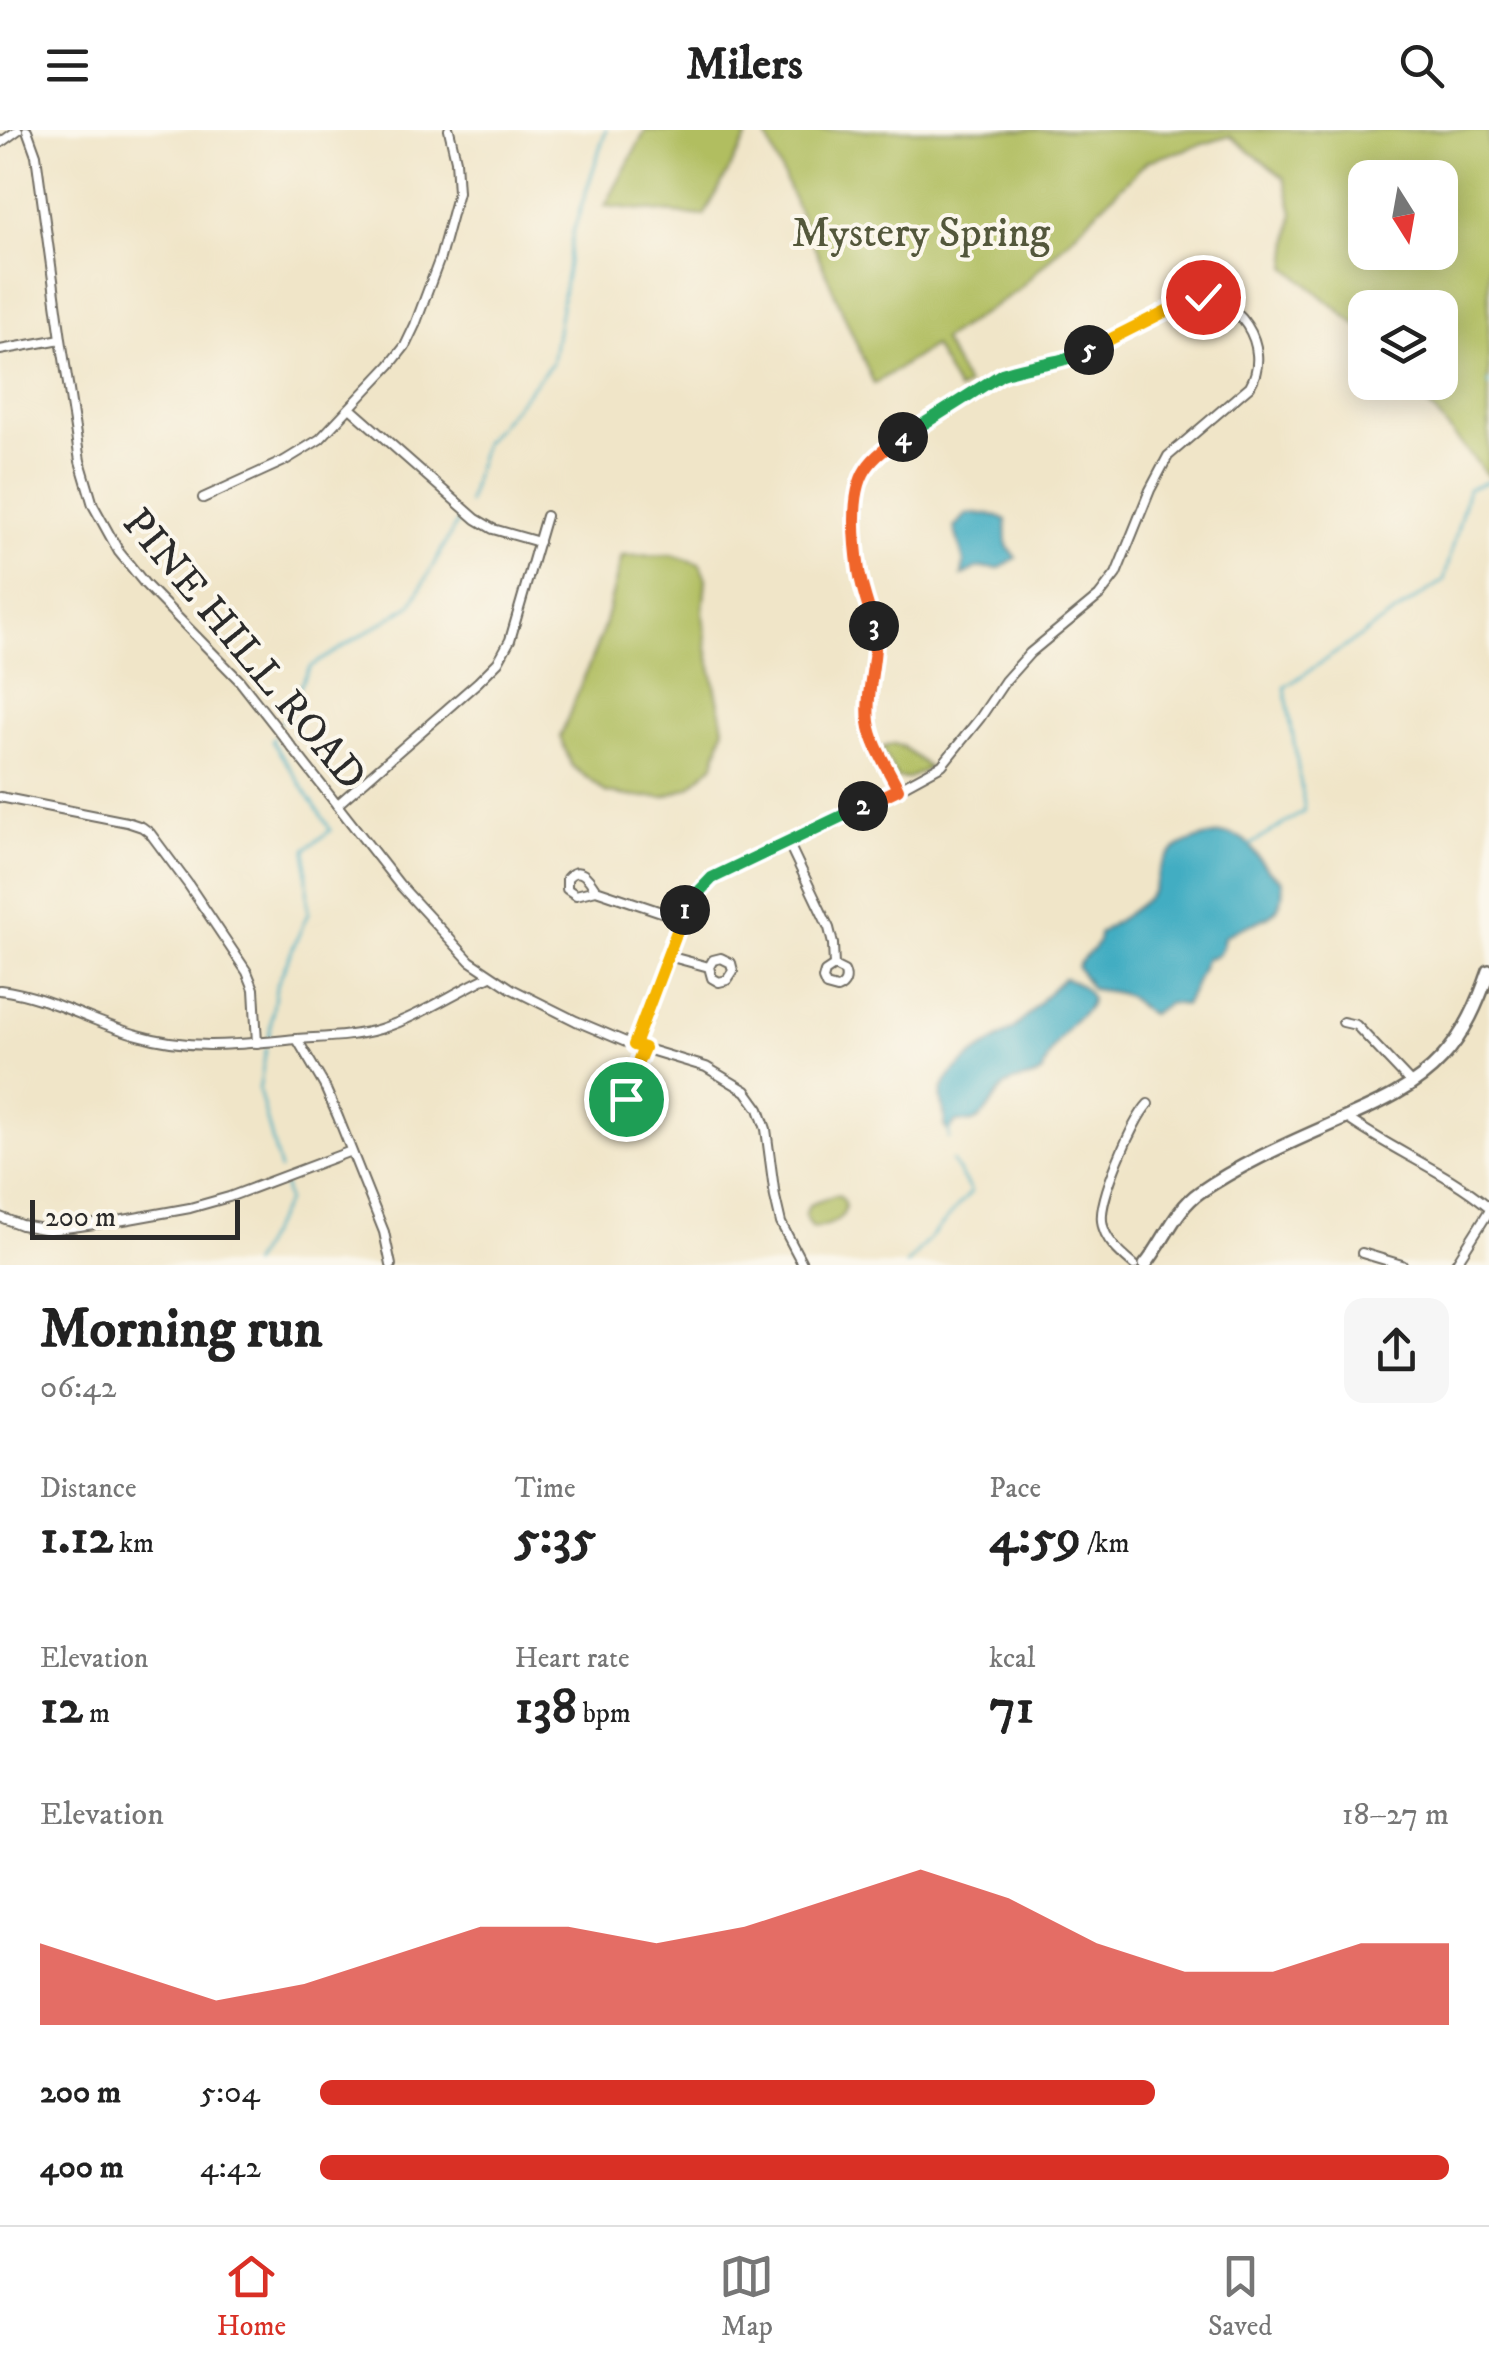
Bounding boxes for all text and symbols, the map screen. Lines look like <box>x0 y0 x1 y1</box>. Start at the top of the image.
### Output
text: Milers <box>686 37 803 93</box>
icon: menu <box>40 38 95 93</box>
icon: search <box>1394 38 1449 93</box>
north arrow <box>1348 160 1458 270</box>
map controls <box>1348 160 1458 400</box>
park label: Mystery Spring <box>792 208 1051 260</box>
pin <box>1161 255 1246 340</box>
icon: check <box>1176 270 1231 325</box>
button: layers <box>1348 290 1458 400</box>
pin: 5 <box>1064 325 1114 375</box>
text: 5 <box>1082 332 1096 367</box>
pin: 4 <box>878 412 928 462</box>
text: 4 <box>895 419 911 454</box>
street label: PINE HILL ROAD <box>111 498 377 801</box>
pin: 3 <box>849 601 899 651</box>
text: 3 <box>869 608 879 643</box>
pin: 2 <box>838 781 888 831</box>
text: 2 <box>856 788 870 823</box>
pin: 1 <box>660 885 710 935</box>
text: 1 <box>680 892 690 927</box>
pin <box>584 1057 669 1142</box>
icon: arrive <box>599 1072 654 1127</box>
scale bar <box>30 1195 240 1240</box>
text: 200 m <box>45 1200 116 1235</box>
text: Morning run <box>40 1296 322 1365</box>
button: share <box>1344 1298 1449 1403</box>
text: 06:42 <box>40 1368 116 1408</box>
text: Distance <box>40 1471 136 1506</box>
text: Time <box>515 1471 575 1506</box>
text: Pace <box>989 1471 1041 1506</box>
text: 1.12 <box>40 1506 113 1569</box>
text: 5:35 <box>515 1506 596 1569</box>
text: 4:59 <box>989 1506 1081 1569</box>
text: km <box>113 1526 154 1561</box>
text: /km <box>1081 1526 1130 1561</box>
text: Elevation <box>40 1641 148 1676</box>
text: Heart rate <box>515 1641 630 1676</box>
text: kcal <box>989 1641 1035 1676</box>
text: 12 <box>40 1676 83 1739</box>
text: 138 <box>515 1676 577 1739</box>
text: 71 <box>989 1676 1034 1739</box>
text: m <box>83 1696 110 1731</box>
text: bpm <box>577 1696 631 1731</box>
text: Elevation <box>40 1795 164 1835</box>
text: 18–27 m <box>1342 1795 1449 1835</box>
text: 200 m <box>40 2073 121 2113</box>
text: 5:04 <box>200 2073 260 2113</box>
text: 400 m <box>40 2148 124 2188</box>
text: 4:42 <box>200 2148 261 2188</box>
tab: Home <box>217 2249 286 2344</box>
tab: Map <box>719 2249 774 2344</box>
tab: Saved <box>1208 2249 1272 2344</box>

